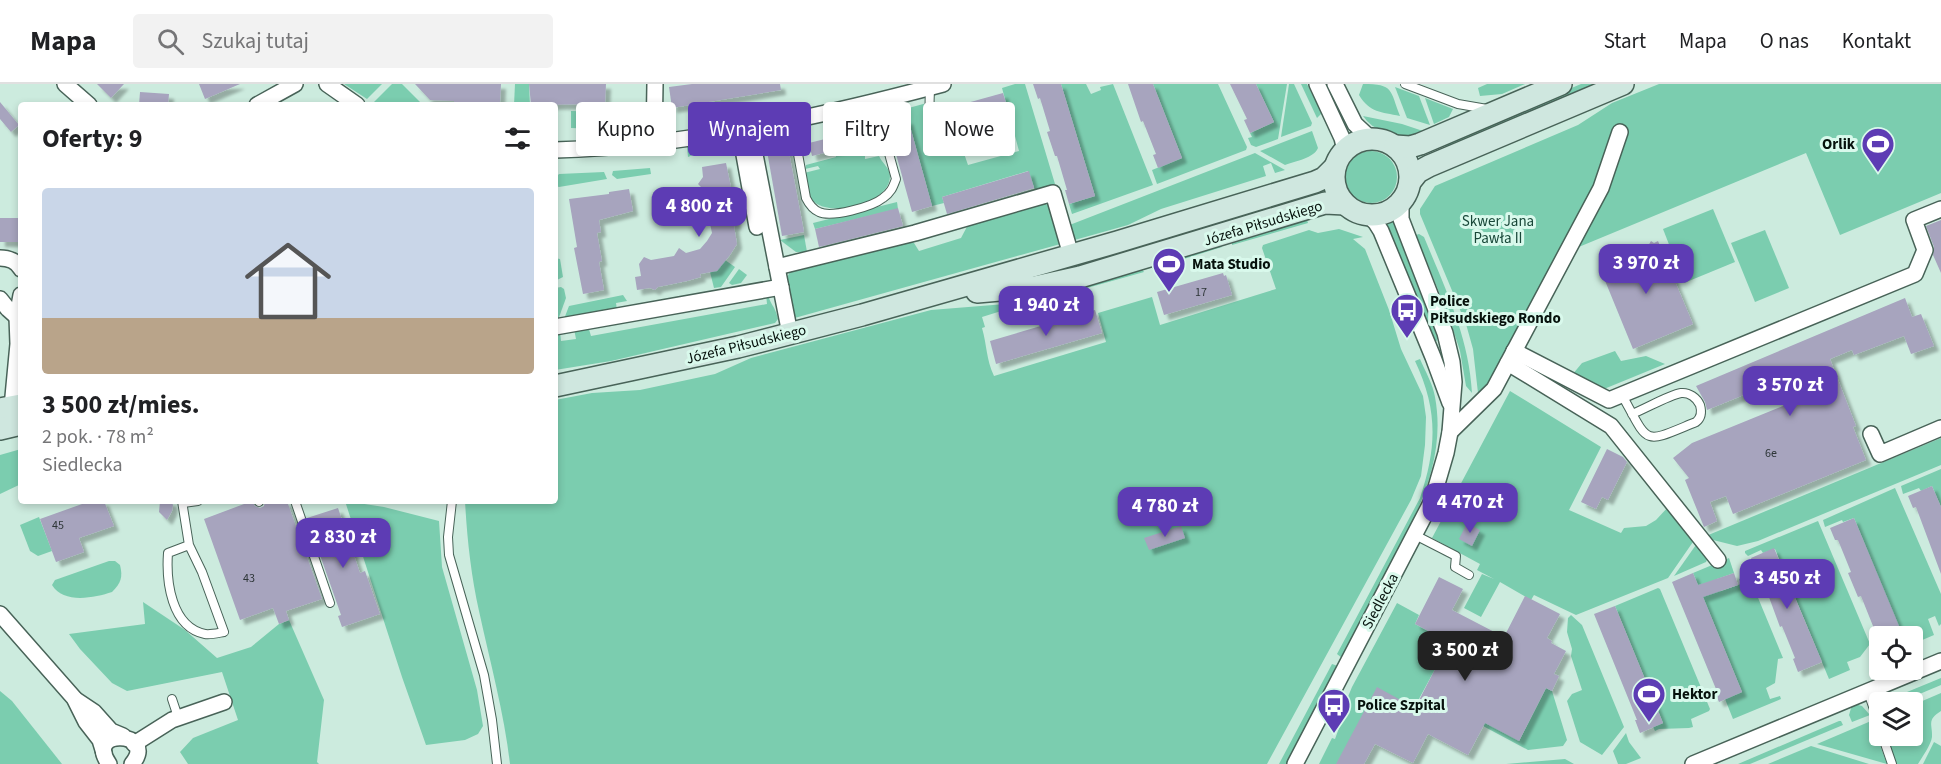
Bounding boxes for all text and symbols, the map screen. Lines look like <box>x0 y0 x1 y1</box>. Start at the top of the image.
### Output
search box <box>133 14 553 68</box>
text: Mapa <box>30 21 97 61</box>
icon: search <box>154 25 187 58</box>
text: Szukaj tutaj <box>202 25 309 57</box>
text: Start <box>1604 26 1646 56</box>
text: Mapa <box>1679 26 1727 56</box>
text: O nas <box>1760 26 1809 56</box>
text: Kontakt <box>1842 26 1911 56</box>
chip: Kupno <box>576 102 676 156</box>
chip: Wynajem <box>688 102 811 156</box>
chip: Filtry <box>823 102 911 156</box>
chip: Nowe <box>923 102 1015 156</box>
text: Oferty: 9 <box>42 120 142 157</box>
icon: filters <box>501 122 534 155</box>
sports icon: Orlik <box>1860 126 1896 173</box>
place label: Orlik <box>1822 134 1856 155</box>
pin: 4 800 zł <box>637 187 761 238</box>
text: 4 800 zł <box>666 192 732 220</box>
street label: Józefa Piłsudskiego <box>1201 195 1325 252</box>
park label: Skwer Jana Pawła II <box>1462 211 1534 249</box>
icon: home <box>234 227 342 335</box>
pin: 3 970 zł <box>1584 244 1708 295</box>
sports icon: Mata Studio <box>1151 246 1187 293</box>
text: 3 970 zł <box>1613 249 1679 277</box>
place label: Mata Studio <box>1192 254 1271 275</box>
house number: 17 <box>1195 284 1207 301</box>
pin: 1 940 zł <box>984 286 1108 337</box>
text: 1 940 zł <box>1013 291 1079 319</box>
place label: Police Piłsudskiego Rondo <box>1430 291 1561 329</box>
bus stop icon: Police Piłsudskiego Rondo <box>1389 292 1425 339</box>
street label: Józefa Piłsudskiego <box>684 319 808 370</box>
pin: 3 570 zł <box>1728 366 1852 417</box>
text: 3 570 zł <box>1757 371 1823 399</box>
text: 3 500 zł/mies. <box>42 386 200 423</box>
text: 2 pok. · 78 m² <box>42 423 154 451</box>
house number: 6e <box>1765 445 1777 462</box>
text: Siedlecka <box>42 451 123 479</box>
pin: 4 470 zł <box>1408 483 1532 534</box>
pin: 4 780 zł <box>1103 487 1227 538</box>
text: 4 470 zł <box>1437 488 1503 516</box>
text: 4 780 zł <box>1132 492 1198 520</box>
house number: 45 <box>52 517 64 534</box>
pin: 2 830 zł <box>281 518 405 569</box>
text: 2 830 zł <box>310 523 376 551</box>
pin: 3 450 zł <box>1725 559 1849 610</box>
text: 3 450 zł <box>1754 564 1820 592</box>
house number: 43 <box>243 570 255 587</box>
street label: Siedlecka <box>1357 570 1404 633</box>
map controls <box>1869 626 1923 746</box>
button: locate <box>1869 626 1923 680</box>
pin: 3 500 zł <box>1403 631 1527 682</box>
text: 3 500 zł <box>1432 636 1498 664</box>
sports icon: Hektor <box>1631 676 1667 723</box>
place label: Hektor <box>1672 684 1717 705</box>
bus stop icon: Police Szpital <box>1316 687 1352 734</box>
button: layers <box>1869 692 1923 746</box>
place label: Police Szpital <box>1357 695 1446 716</box>

